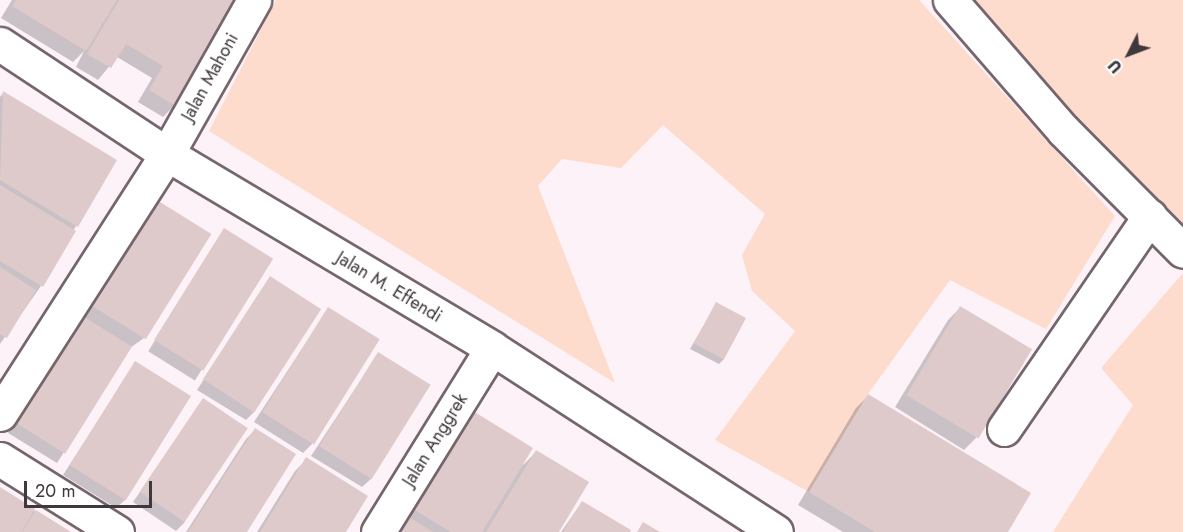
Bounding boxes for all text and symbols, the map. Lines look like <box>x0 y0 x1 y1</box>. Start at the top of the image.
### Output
north arrow <box>1099 24 1159 84</box>
street label: Jalan Mahoni <box>177 29 243 125</box>
text: U <box>1103 55 1128 78</box>
street label: Jalan M. Effendi <box>332 247 446 327</box>
street label: Jalan Anggrek <box>398 390 472 490</box>
scale bar <box>27 469 154 507</box>
text: 20 m <box>35 478 75 504</box>

